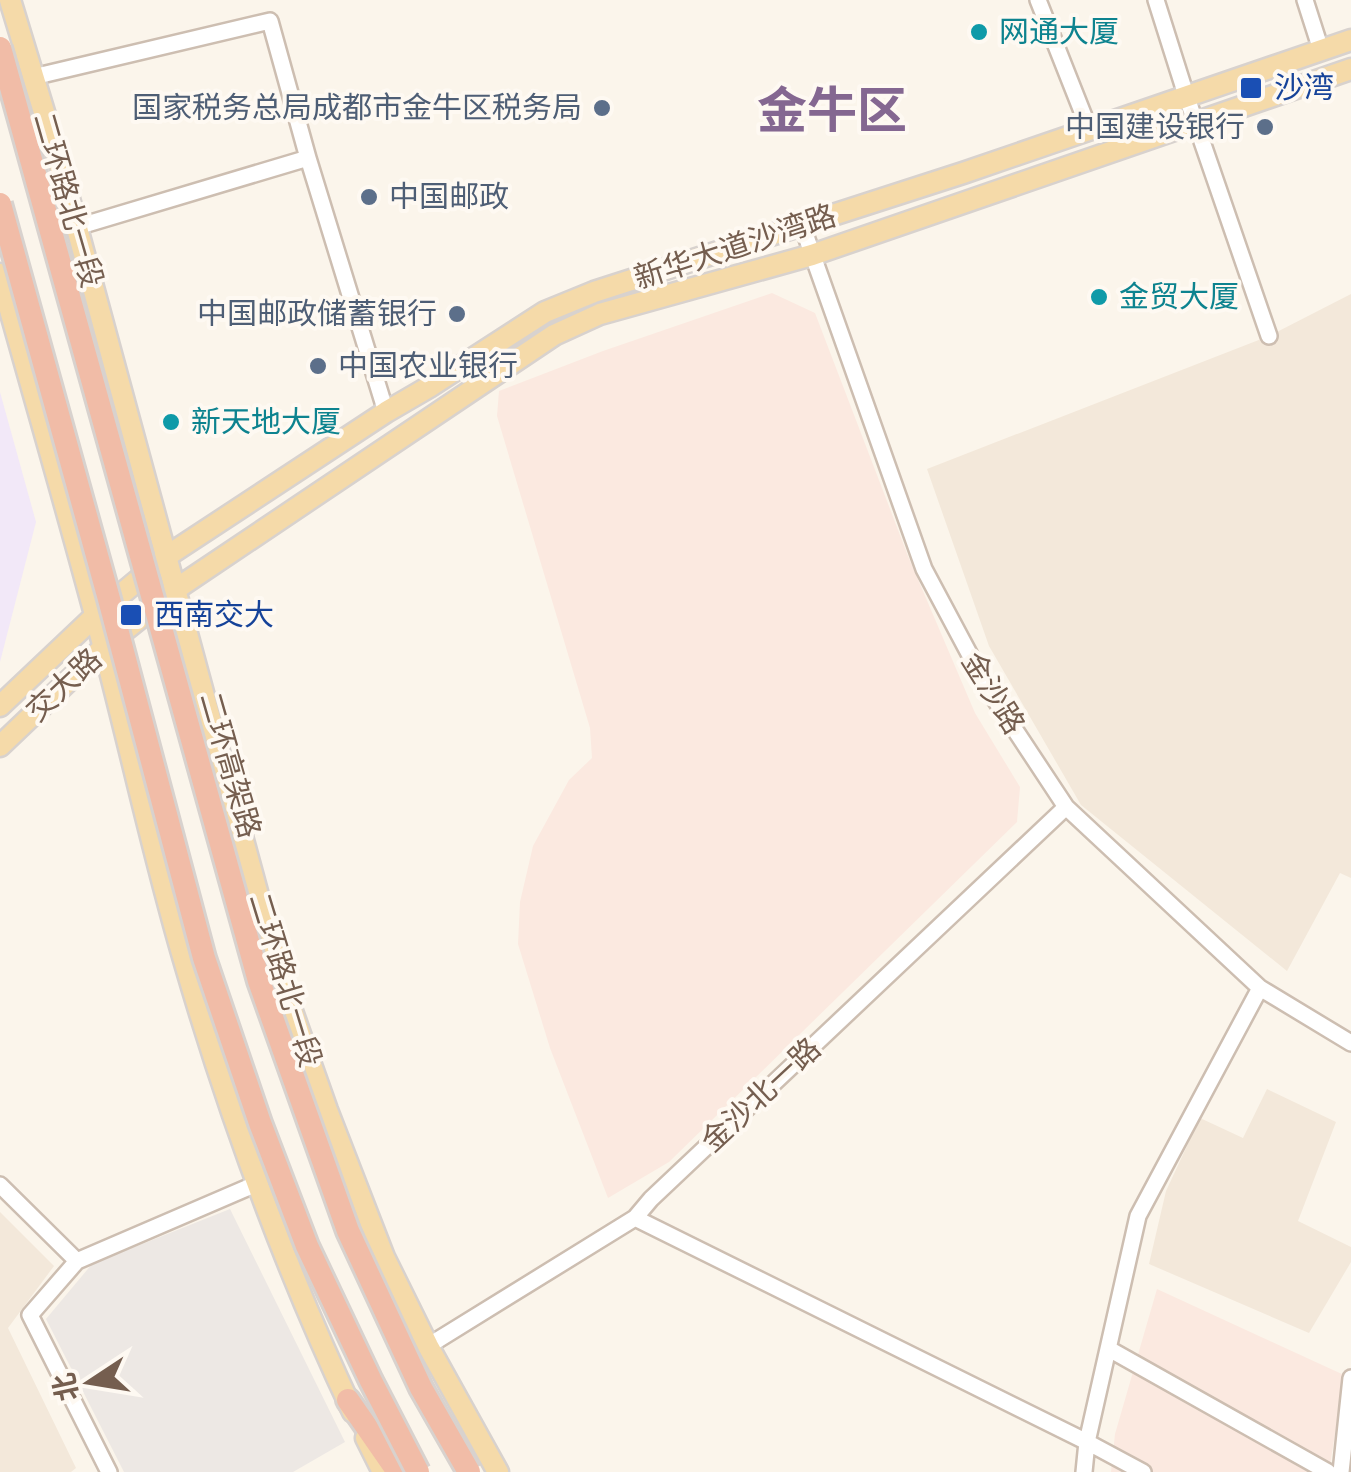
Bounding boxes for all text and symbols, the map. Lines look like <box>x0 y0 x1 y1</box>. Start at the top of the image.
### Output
place label: 网通大厦 <box>999 8 1119 54</box>
marker: 网通大厦 <box>968 21 990 43</box>
place label: 沙湾 <box>1274 64 1334 110</box>
district label: 金牛区 <box>757 71 907 147</box>
marker: 沙湾 <box>1238 75 1264 101</box>
place label: 国家税务总局成都市金牛区税务局 <box>132 84 582 130</box>
marker: 国家税务总局成都市金牛区税务局 <box>591 97 613 119</box>
place label: 中国建设银行 <box>1065 103 1245 149</box>
street label: 二环路北一段 <box>22 107 116 293</box>
marker: 中国建设银行 <box>1254 116 1276 138</box>
place label: 中国邮政 <box>389 173 509 219</box>
marker: 中国邮政 <box>358 186 380 208</box>
street label: 新华大道沙湾路 <box>628 192 842 300</box>
place label: 金贸大厦 <box>1119 273 1239 319</box>
marker: 金贸大厦 <box>1088 286 1110 308</box>
place label: 中国邮政储蓄银行 <box>197 290 437 336</box>
marker: 中国邮政储蓄银行 <box>446 303 468 325</box>
place label: 中国农业银行 <box>338 342 518 388</box>
marker: 中国农业银行 <box>307 355 329 377</box>
place label: 新天地大厦 <box>191 398 341 444</box>
marker: 新天地大厦 <box>160 411 182 433</box>
place label: 西南交大 <box>154 591 274 637</box>
marker: 西南交大 <box>118 602 144 628</box>
street label: 交大路 <box>15 637 112 732</box>
street label: 金沙路 <box>950 642 1037 743</box>
street label: 二环高架路 <box>188 686 274 843</box>
street label: 二环路北一段 <box>238 887 334 1072</box>
street label: 金沙北一路 <box>690 1026 831 1162</box>
north arrow <box>40 1332 140 1432</box>
text: 北 <box>41 1369 89 1405</box>

